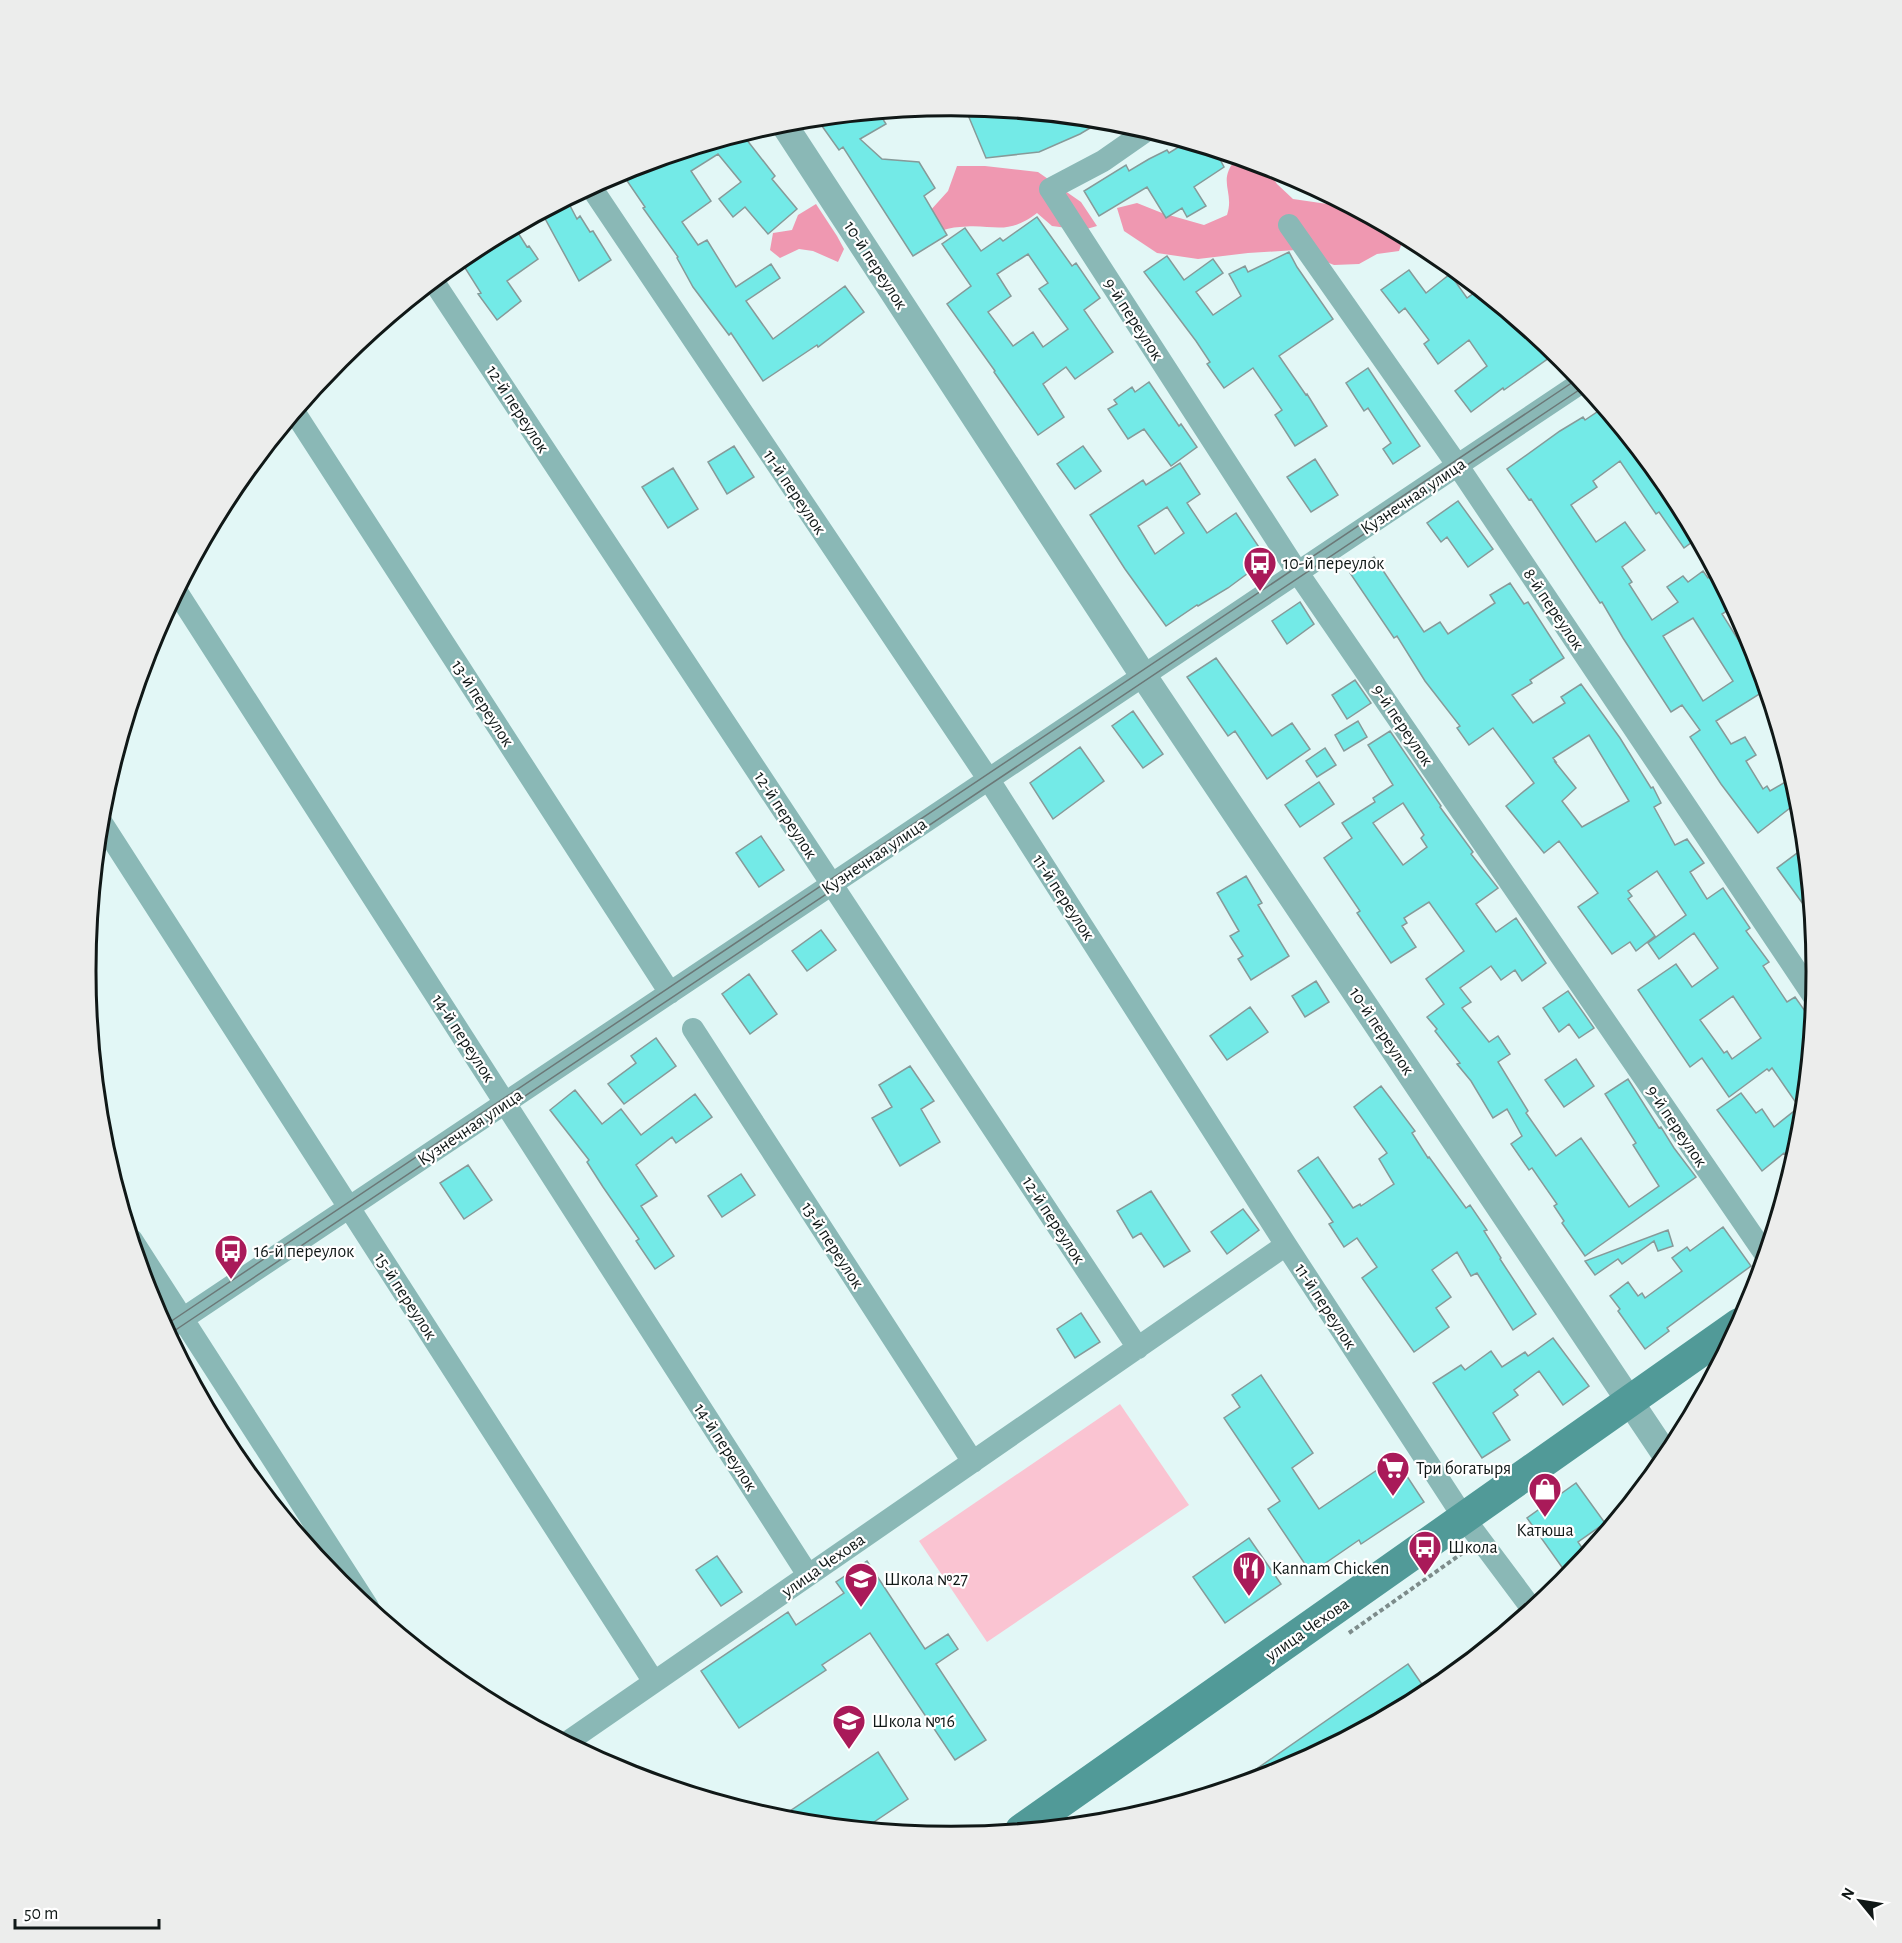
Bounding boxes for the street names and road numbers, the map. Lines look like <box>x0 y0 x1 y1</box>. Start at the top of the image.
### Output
street label: 10-й переулок <box>840 218 911 314</box>
street label: 9-й переулок <box>1100 275 1167 364</box>
street label: 12-й переулок <box>482 363 552 457</box>
street label: 11-й переулок <box>759 447 829 539</box>
street label: Кузнечная улица <box>1358 455 1469 539</box>
street label: 8-й переулок <box>1519 566 1587 654</box>
street label: 13-й переулок <box>448 657 517 751</box>
street label: 9-й переулок <box>1368 682 1436 770</box>
street label: 12-й переулок <box>750 769 820 863</box>
street label: Кузнечная улица <box>819 815 930 899</box>
street label: 11-й переулок <box>1029 852 1098 944</box>
street label: 10-й переулок <box>1345 985 1417 1079</box>
street label: 14-й переулок <box>428 992 498 1086</box>
street label: 9-й переулок <box>1642 1083 1710 1171</box>
street label: Кузнечная улица <box>415 1086 526 1170</box>
street label: 12-й переулок <box>1018 1174 1088 1268</box>
street label: 13-й переулок <box>798 1199 867 1293</box>
street label: 15-й переулок <box>371 1250 440 1344</box>
street label: 11-й переулок <box>1291 1261 1360 1353</box>
street label: 14-й переулок <box>690 1401 760 1495</box>
street label: улица Чехова <box>778 1531 869 1602</box>
street label: улица Чехова <box>1262 1595 1353 1666</box>

